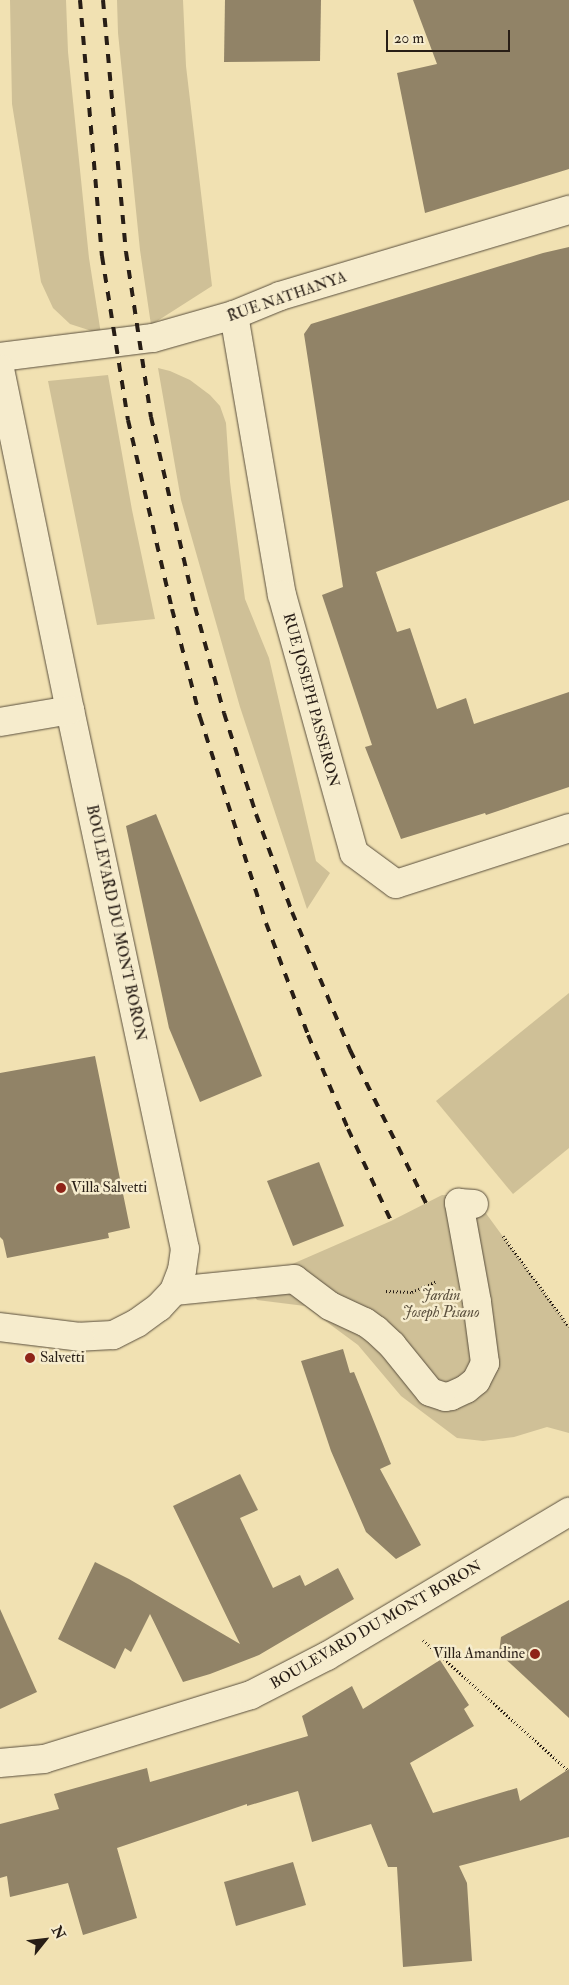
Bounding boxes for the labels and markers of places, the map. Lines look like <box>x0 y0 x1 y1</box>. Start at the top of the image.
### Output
place label: Villa Salvetti <box>71 1179 147 1197</box>
marker: Villa Salvetti <box>55 1182 67 1194</box>
place label: Salvetti <box>40 1349 85 1367</box>
marker: Salvetti <box>24 1352 36 1364</box>
place label: Villa Amandine <box>433 1645 525 1663</box>
marker: Villa Amandine <box>529 1648 541 1660</box>

